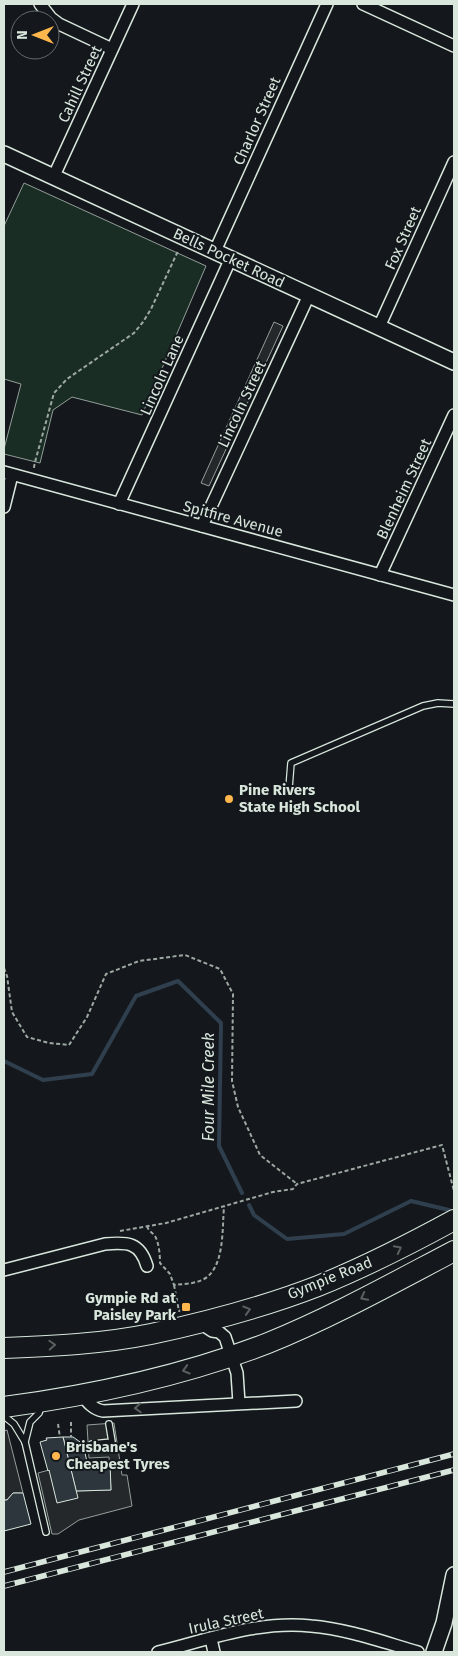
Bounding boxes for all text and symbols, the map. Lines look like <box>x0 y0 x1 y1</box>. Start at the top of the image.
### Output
north arrow <box>10 10 60 60</box>
text: N <box>14 30 31 40</box>
street label: Cahill Street <box>54 42 106 125</box>
street label: Charlor Street <box>230 74 285 168</box>
street label: Fox Street <box>381 203 425 272</box>
street label: Bells Pocket Road <box>170 224 288 292</box>
street label: Lincoln Lane <box>136 332 188 418</box>
street label: Lincoln Street <box>214 357 270 450</box>
street label: Blenheim Street <box>373 435 435 542</box>
street label: Spitfire Avenue <box>181 497 285 541</box>
place label: Pine Rivers State High School <box>239 781 360 816</box>
marker: Pine Rivers State High School <box>223 793 235 805</box>
water label: Four Mile Creek <box>199 1032 218 1142</box>
one-way arrow <box>393 1245 402 1255</box>
street label: Gympie Road <box>285 1253 375 1303</box>
place label: Gympie Rd at Paisley Park <box>85 1289 177 1324</box>
one-way arrow <box>360 1291 369 1301</box>
marker: Gympie Rd at Paisley Park <box>180 1301 192 1313</box>
one-way arrow <box>243 1305 251 1315</box>
one-way arrow <box>49 1340 57 1351</box>
one-way arrow <box>182 1364 190 1374</box>
one-way arrow <box>134 1403 142 1414</box>
place label: Brisbane's Cheapest Tyres <box>66 1438 170 1473</box>
marker: Brisbane's Cheapest Tyres <box>50 1450 62 1462</box>
street label: Irula Street <box>187 1604 266 1638</box>

